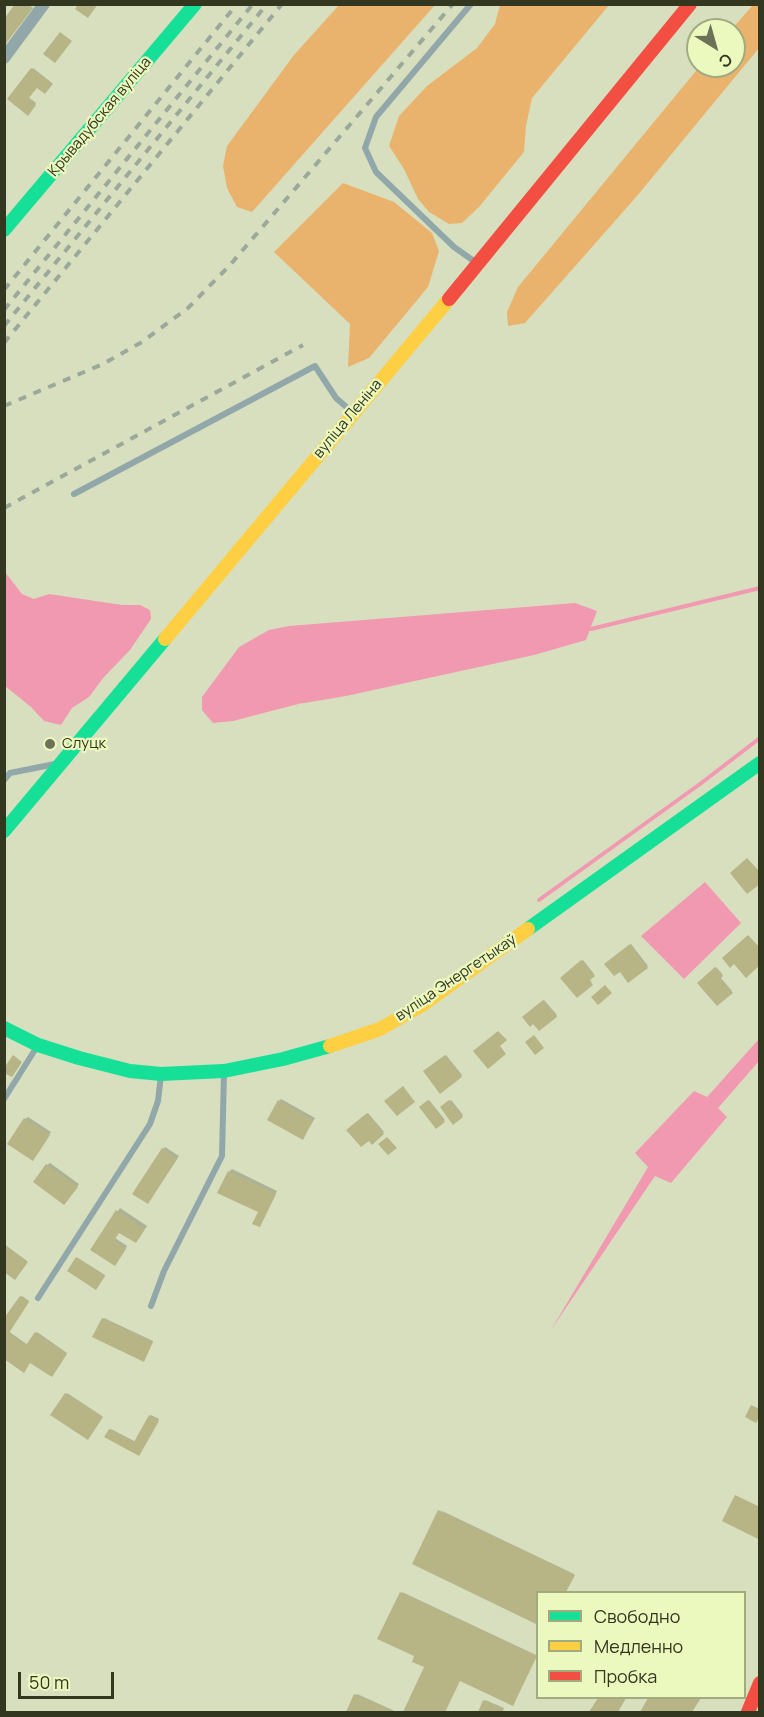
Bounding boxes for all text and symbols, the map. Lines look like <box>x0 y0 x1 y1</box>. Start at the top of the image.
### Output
north arrow <box>686 18 746 78</box>
text: С <box>714 48 737 73</box>
street label: Крывадубская вуліца <box>45 54 155 180</box>
street label: вуліца Леніна <box>310 376 386 462</box>
place label: Слуцк <box>62 735 106 753</box>
marker: Слуцк <box>43 737 57 751</box>
street label: вуліца Энергетыкаў <box>392 931 520 1025</box>
legend <box>536 1591 746 1699</box>
text: Свободно <box>594 1604 680 1628</box>
text: Медленно <box>594 1634 683 1658</box>
scale bar <box>21 1660 117 1698</box>
text: Пробка <box>594 1664 657 1688</box>
text: 50 m <box>29 1670 69 1694</box>

